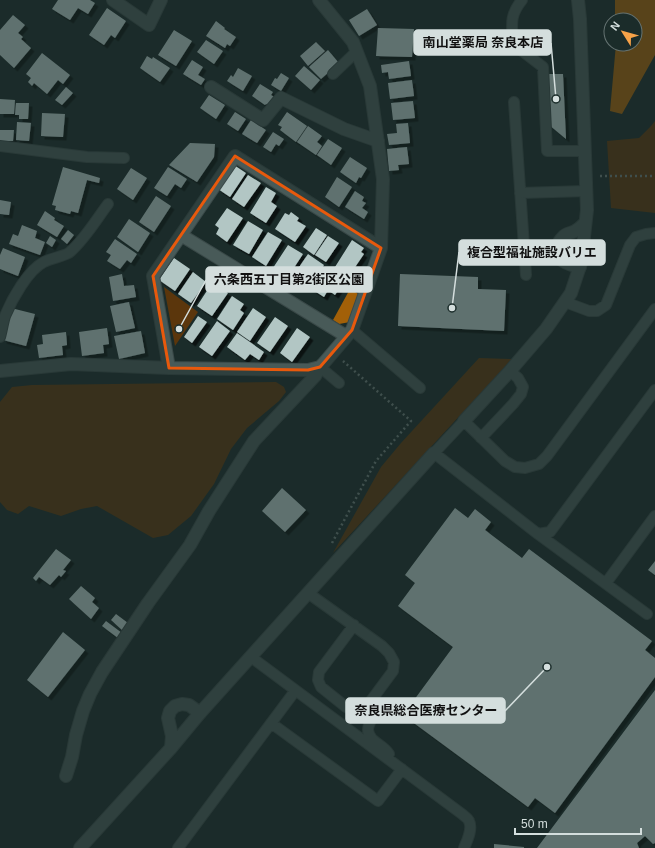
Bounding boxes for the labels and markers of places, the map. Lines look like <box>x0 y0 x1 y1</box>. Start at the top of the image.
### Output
callout: 南山堂薬局 奈良本店 <box>414 30 551 55</box>
callout: 複合型福祉施設バリエ <box>459 240 605 265</box>
callout: 六条西五丁目第2街区公園 <box>206 267 372 292</box>
callout: 奈良県総合医療センター <box>346 698 505 723</box>

